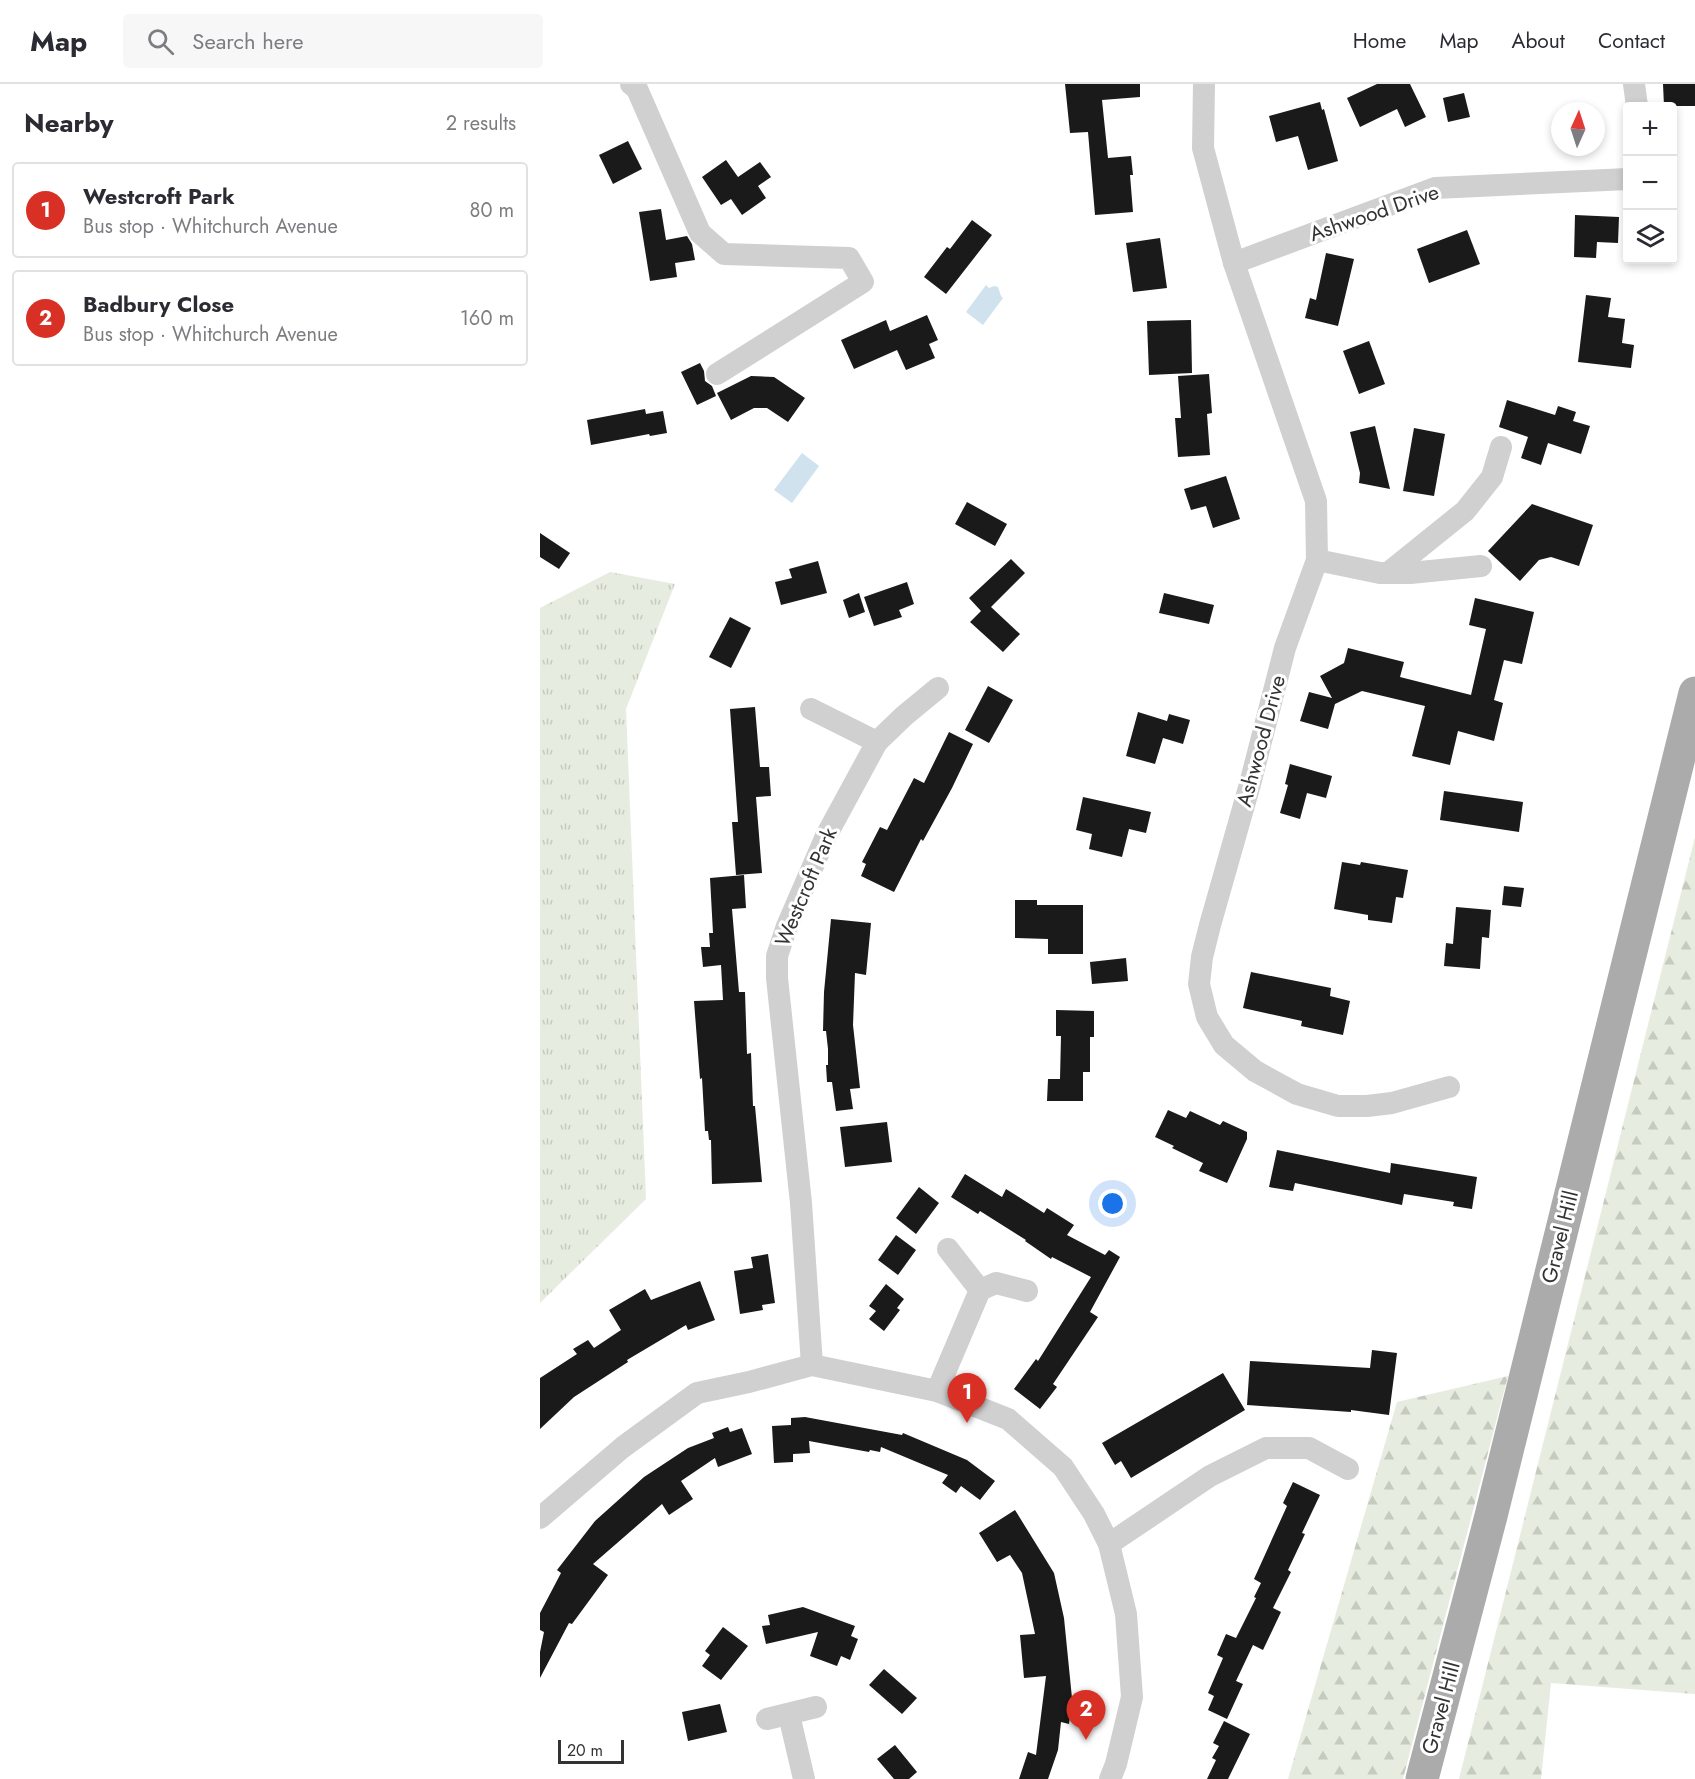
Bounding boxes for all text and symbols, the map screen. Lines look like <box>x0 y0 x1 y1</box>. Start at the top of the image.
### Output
search box <box>123 14 543 68</box>
text: Map <box>30 21 87 62</box>
icon: search <box>144 25 177 58</box>
text: Search here <box>192 25 304 57</box>
text: Home <box>1353 26 1406 56</box>
text: Map <box>1439 26 1479 56</box>
text: About <box>1512 26 1565 56</box>
text: Contact <box>1598 26 1665 56</box>
north arrow <box>1551 102 1605 156</box>
map controls <box>1623 102 1677 264</box>
button: + <box>1623 102 1677 156</box>
text: Nearby <box>24 104 113 142</box>
text: 2 results <box>446 109 516 138</box>
button: − <box>1623 156 1677 210</box>
street label: Ashwood Drive <box>1305 177 1443 249</box>
text: Westcroft Park <box>83 180 235 212</box>
text: 1 <box>40 196 51 225</box>
text: 80 m <box>469 196 514 225</box>
button: layers <box>1623 210 1677 264</box>
text: Bus stop · Whitchurch Avenue <box>83 212 338 241</box>
text: Badbury Close <box>83 288 234 320</box>
text: 2 <box>39 304 52 333</box>
text: 160 m <box>460 304 514 333</box>
text: Bus stop · Whitchurch Avenue <box>83 320 338 349</box>
street label: Ashwood Drive <box>1229 672 1293 810</box>
street label: Westcroft Park <box>767 822 845 951</box>
street label: Gravel Hill <box>1534 1188 1586 1286</box>
your location <box>1098 1189 1127 1218</box>
pin: 1 <box>948 1374 986 1423</box>
street label: Gravel Hill <box>1414 1658 1468 1758</box>
pin: 2 <box>1066 1690 1106 1740</box>
scale bar <box>558 1737 624 1764</box>
text: 20 m <box>567 1739 603 1762</box>

